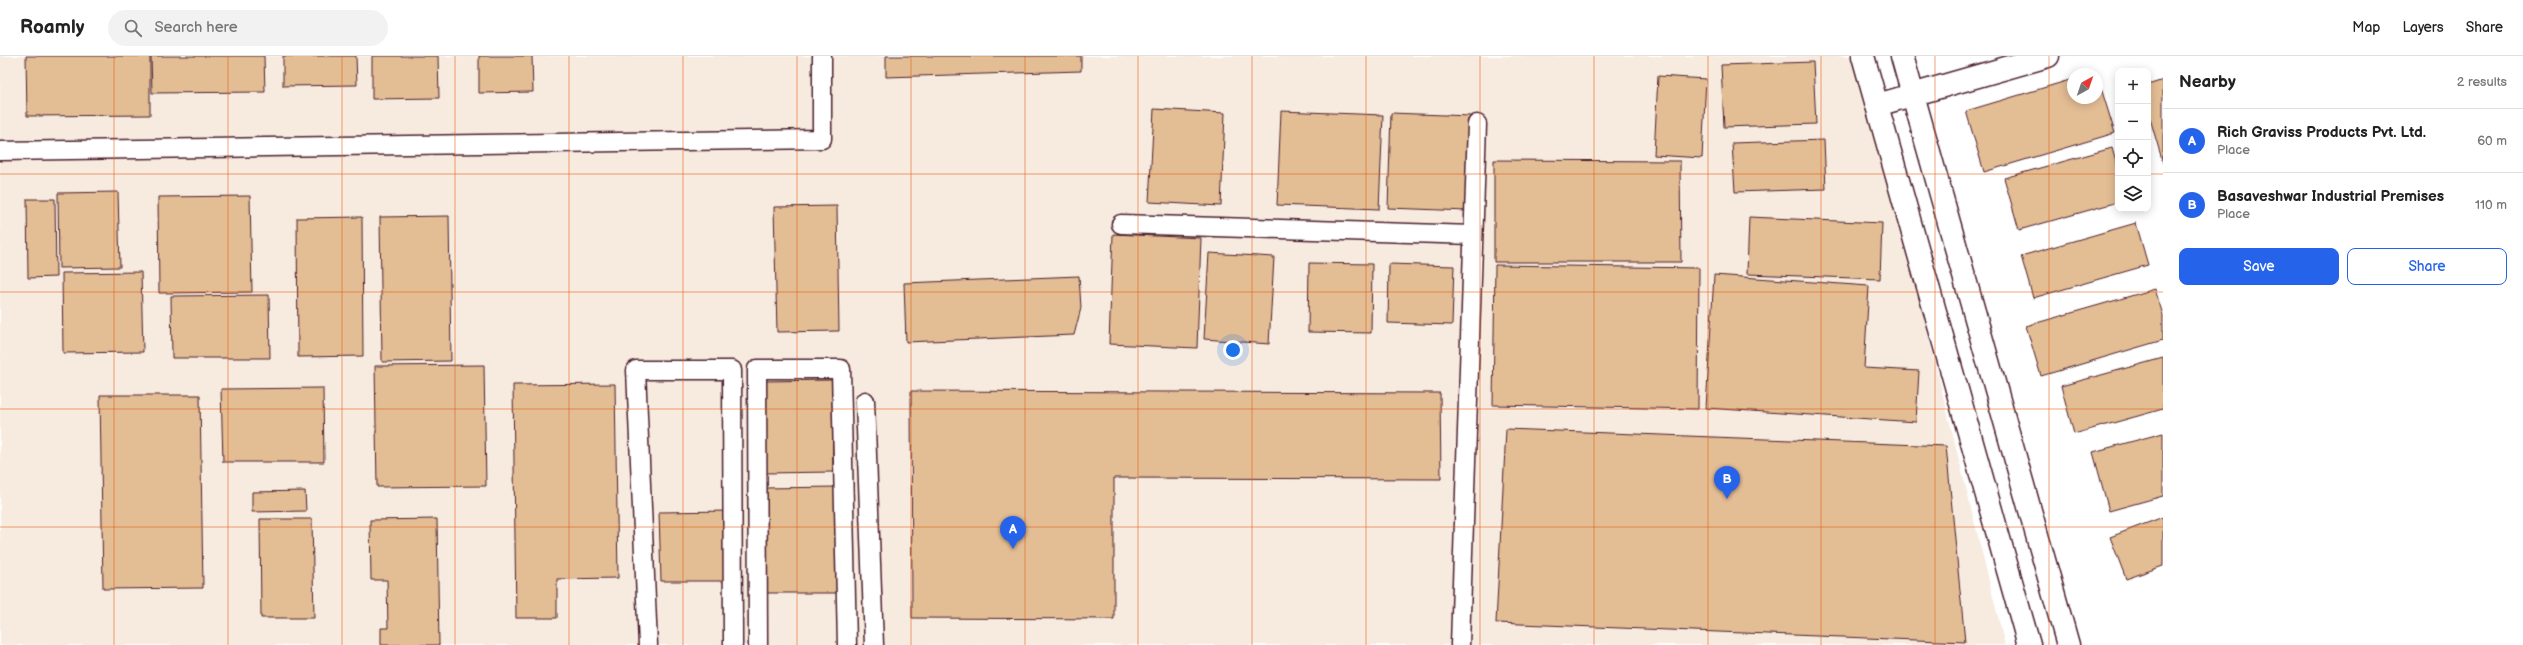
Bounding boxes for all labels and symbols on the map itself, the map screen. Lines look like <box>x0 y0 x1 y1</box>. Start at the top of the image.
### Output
north arrow <box>2067 68 2103 104</box>
your location <box>1223 340 1243 360</box>
pin: B <box>1714 466 1740 499</box>
pin: A <box>1000 516 1026 549</box>

